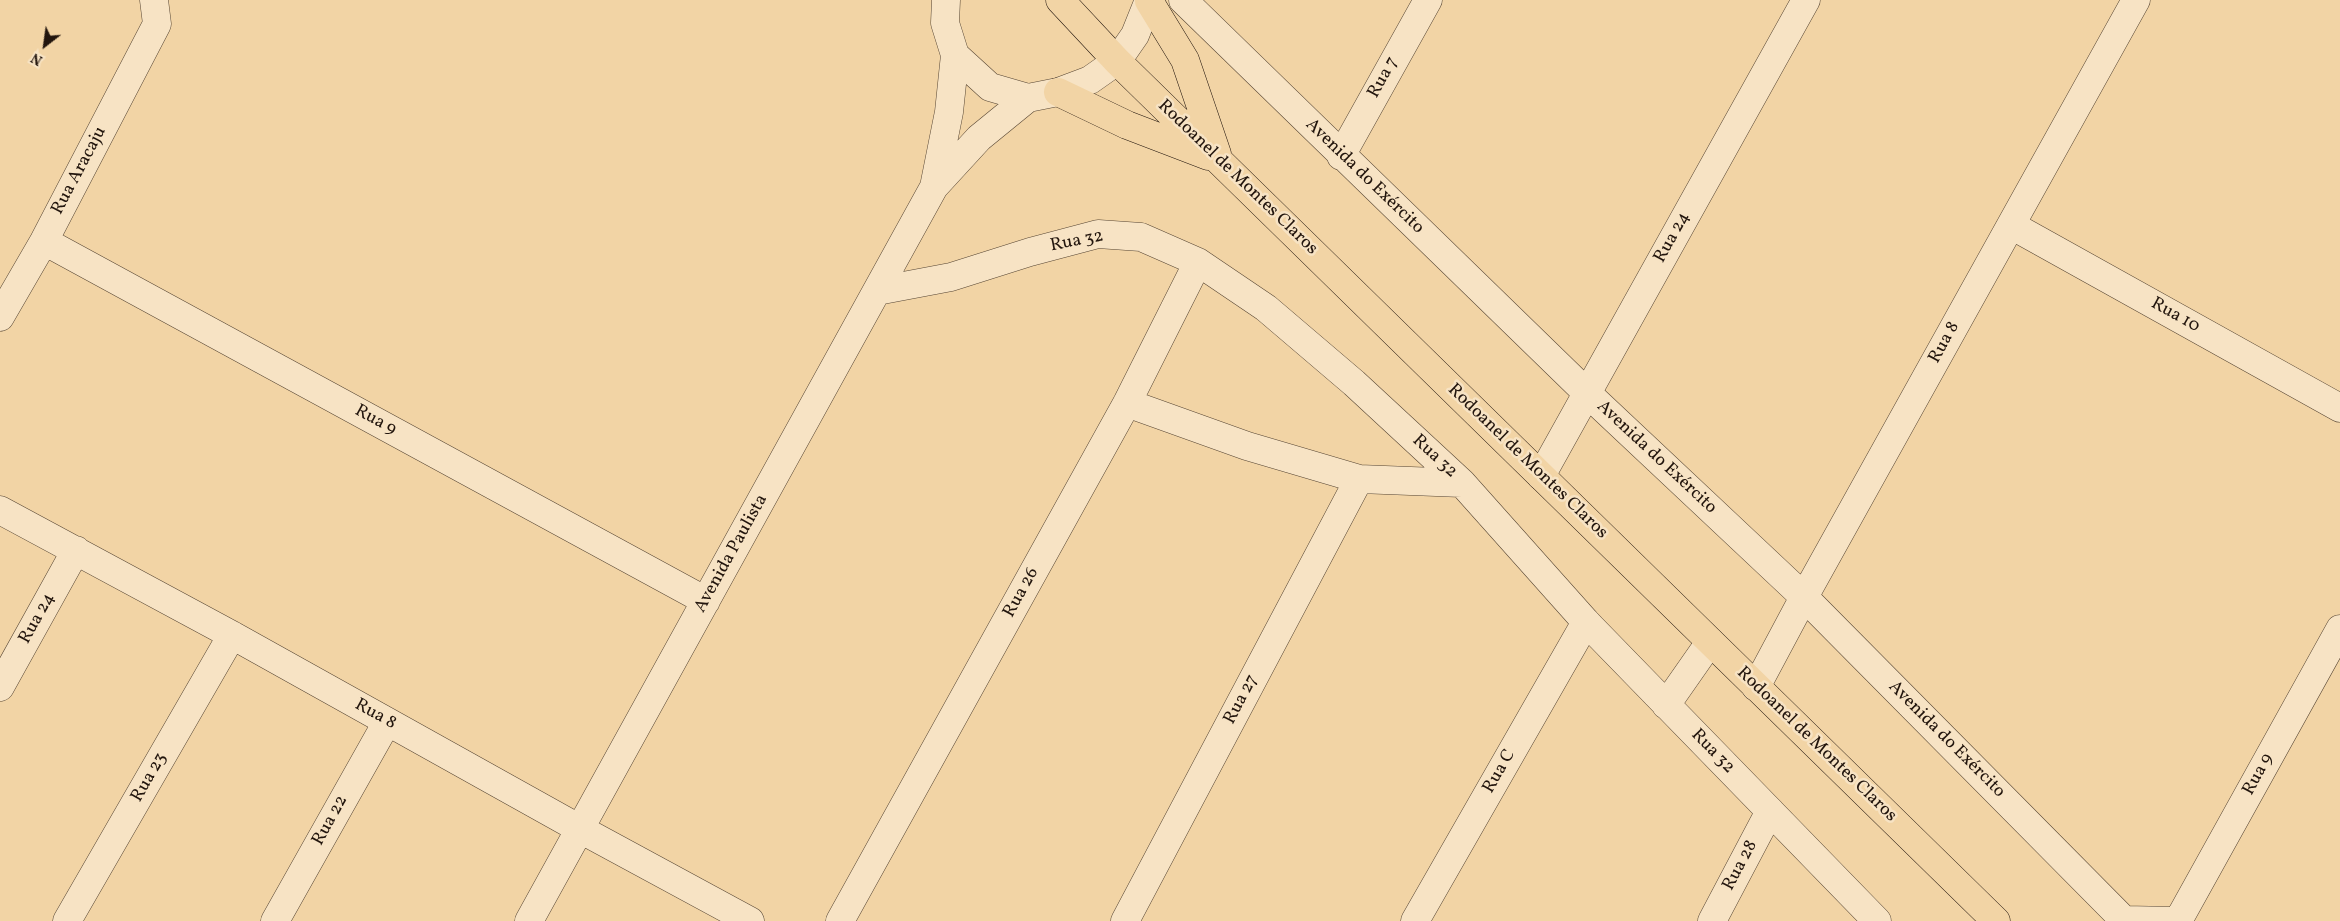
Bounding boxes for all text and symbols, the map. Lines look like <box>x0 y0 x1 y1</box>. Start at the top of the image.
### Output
north arrow <box>20 20 70 70</box>
text: N <box>28 48 46 69</box>
street label: Rua 7 <box>1364 54 1404 102</box>
street label: Rodoanel de Montes Claros <box>1152 96 1322 260</box>
street label: Avenida do Exército <box>1300 115 1428 239</box>
street label: Rua Aracaju <box>48 123 112 219</box>
street label: Rua 24 <box>1650 209 1696 267</box>
street label: Rua 32 <box>1048 226 1106 258</box>
street label: Rua 10 <box>2147 294 2203 338</box>
street label: Rua 8 <box>1925 318 1965 368</box>
street label: Rodoanel de Montes Claros <box>1442 380 1612 544</box>
street label: Avenida do Exército <box>1591 397 1721 519</box>
street label: Rua 9 <box>350 401 400 441</box>
street label: Rua 32 <box>1407 431 1461 483</box>
street label: Avenida Paulista <box>691 491 773 617</box>
street label: Rua 26 <box>1000 564 1044 622</box>
street label: Rua 24 <box>15 590 61 648</box>
street label: Rodoanel de Montes Claros <box>1731 663 1901 827</box>
street label: Rua 27 <box>1220 672 1264 728</box>
street label: Avenida do Exército <box>1883 677 2009 803</box>
street label: Rua 8 <box>350 695 400 735</box>
street label: Rua 32 <box>1686 725 1738 779</box>
street label: Rua C <box>1479 746 1521 798</box>
street label: Rua 23 <box>127 749 173 807</box>
street label: Rua 9 <box>2239 750 2279 800</box>
street label: Rua 22 <box>308 792 354 850</box>
street label: Rua 28 <box>1719 837 1763 895</box>

